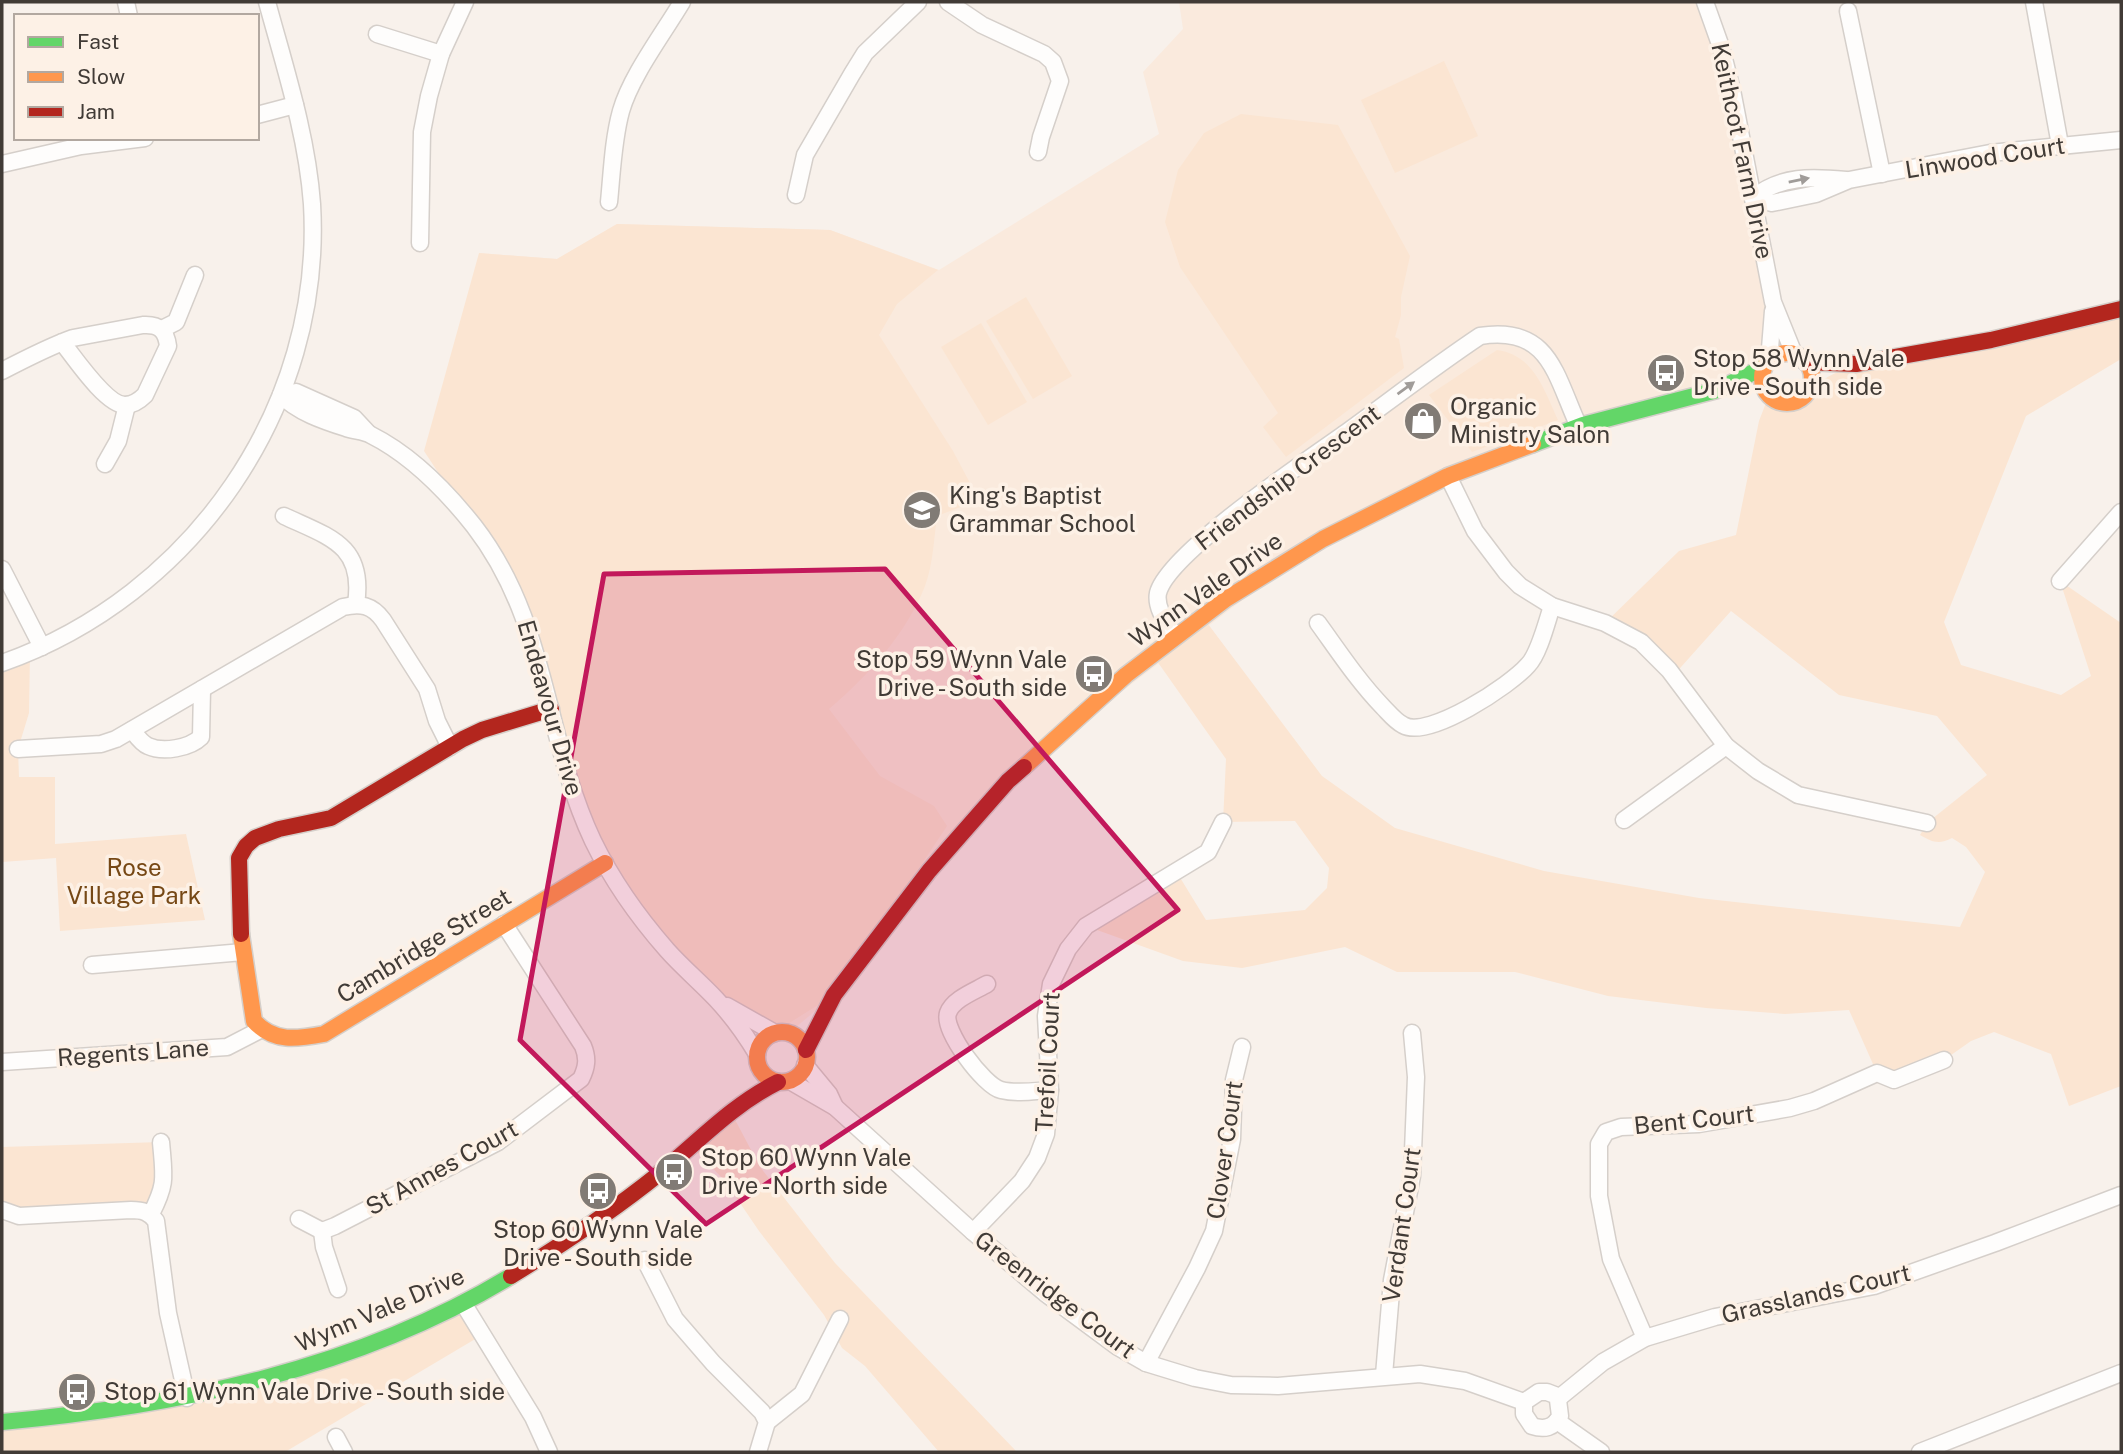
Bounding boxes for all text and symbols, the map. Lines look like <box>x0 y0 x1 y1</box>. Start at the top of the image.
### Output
legend <box>14 14 259 140</box>
text: Fast <box>77 29 119 54</box>
street label: Keithcot Farm Drive <box>1706 40 1780 261</box>
text: Slow <box>77 64 125 89</box>
text: Jam <box>77 99 115 124</box>
street label: Linwood Court <box>1903 131 2067 183</box>
one-way arrow <box>1788 174 1810 185</box>
place label: Stop 58 Wynn Vale Drive - South side <box>1693 344 1905 400</box>
bus stop icon: Stop 58 Wynn Vale Drive - South side <box>1645 352 1687 394</box>
one-way arrow <box>1397 382 1415 396</box>
place label: Organic Ministry Salon <box>1450 392 1610 448</box>
street label: Friendship Crescent <box>1190 399 1385 556</box>
shop icon: Organic Ministry Salon <box>1402 400 1444 442</box>
place label: King's Baptist Grammar School <box>949 481 1136 537</box>
school or university icon: King's Baptist Grammar School <box>901 489 943 531</box>
street label: Wynn Vale Drive <box>1123 526 1287 652</box>
street label: Endeavour Drive <box>513 617 589 799</box>
place label: Stop 59 Wynn Vale Drive - South side <box>856 645 1067 701</box>
bus stop icon: Stop 59 Wynn Vale Drive - South side <box>1073 653 1115 695</box>
park label: Rose Village Park <box>67 853 201 909</box>
street label: Cambridge Street <box>331 882 516 1008</box>
street label: Trefoil Court <box>1029 991 1065 1133</box>
street label: Regents Lane <box>56 1033 210 1071</box>
street label: Clover Court <box>1200 1079 1248 1221</box>
street label: Bent Court <box>1632 1099 1755 1139</box>
street label: St Annes Court <box>361 1114 522 1220</box>
place label: Stop 60 Wynn Vale Drive - North side <box>701 1143 911 1199</box>
street label: Verdant Court <box>1376 1145 1426 1304</box>
bus stop icon: Stop 60 Wynn Vale Drive - North side <box>653 1151 695 1193</box>
bus stop icon: Stop 60 Wynn Vale Drive - South side <box>577 1170 619 1212</box>
place label: Stop 60 Wynn Vale Drive - South side <box>493 1215 703 1271</box>
street label: Greenridge Court <box>970 1225 1141 1364</box>
street label: Grasslands Court <box>1719 1258 1913 1328</box>
street label: Wynn Vale Drive <box>291 1261 468 1357</box>
bus stop icon: Stop 61 Wynn Vale Drive - South side <box>56 1371 98 1413</box>
place label: Stop 61 Wynn Vale Drive - South side <box>104 1377 505 1405</box>

